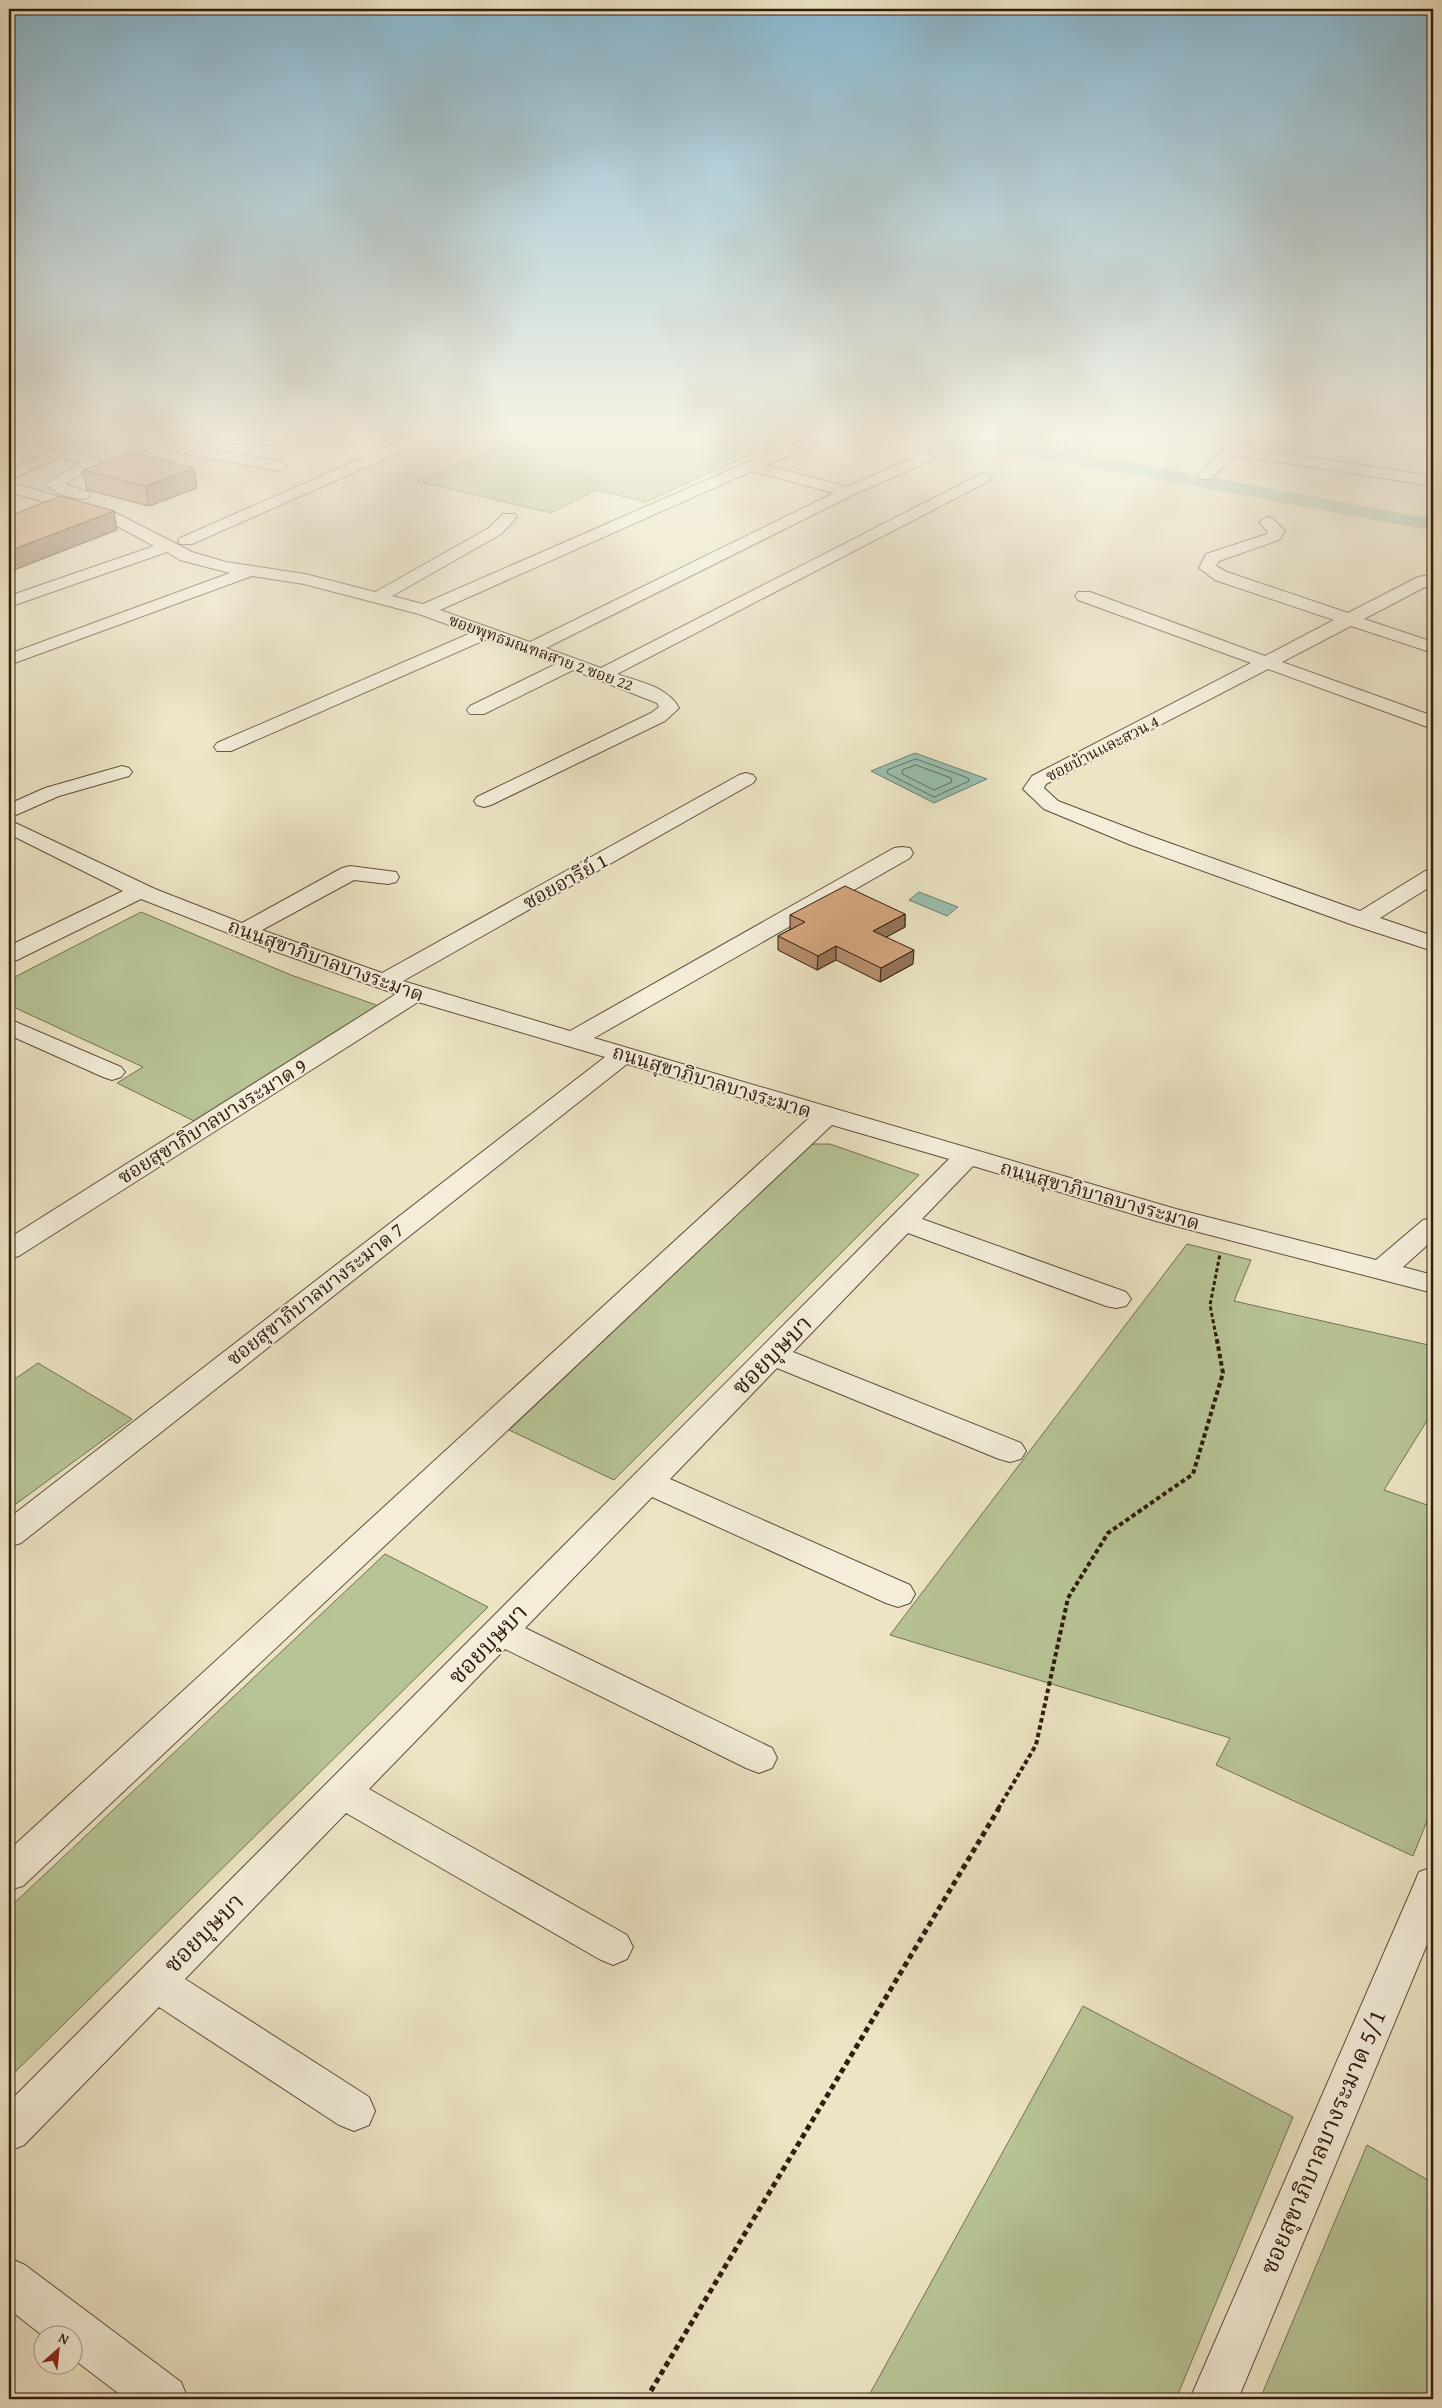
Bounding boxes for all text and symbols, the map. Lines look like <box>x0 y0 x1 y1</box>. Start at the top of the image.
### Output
street label: ซอยพุทธมณฑลสาย 2 ซอย 22 <box>445 607 637 697</box>
street label: ซอยบ้านและสวน 4 <box>1041 709 1163 787</box>
street label: ซอยอารีย์ 1 <box>517 845 612 916</box>
street label: ถนนสุขาภิบาลบางระมาด <box>224 911 428 1009</box>
street label: ถนนสุขาภิบาลบางระมาด <box>609 1036 815 1125</box>
street label: ซอยสุขาภิบาลบางระมาด 9 <box>112 1051 312 1191</box>
street label: ถนนสุขาภิบาลบางระมาด <box>997 1152 1204 1237</box>
street label: ซอยสุขาภิบาลบางระมาด 7 <box>220 1215 409 1372</box>
street label: ซอยบุษบา <box>723 1306 820 1403</box>
street label: ซอยบุษบา <box>440 1595 535 1692</box>
street label: ซอยบุษบา <box>155 1884 252 1981</box>
street label: ซอยสุขาภิบาลบางระมาด 5/1 <box>1251 2004 1394 2280</box>
north arrow <box>32 2326 82 2376</box>
text: N <box>55 2327 73 2350</box>

